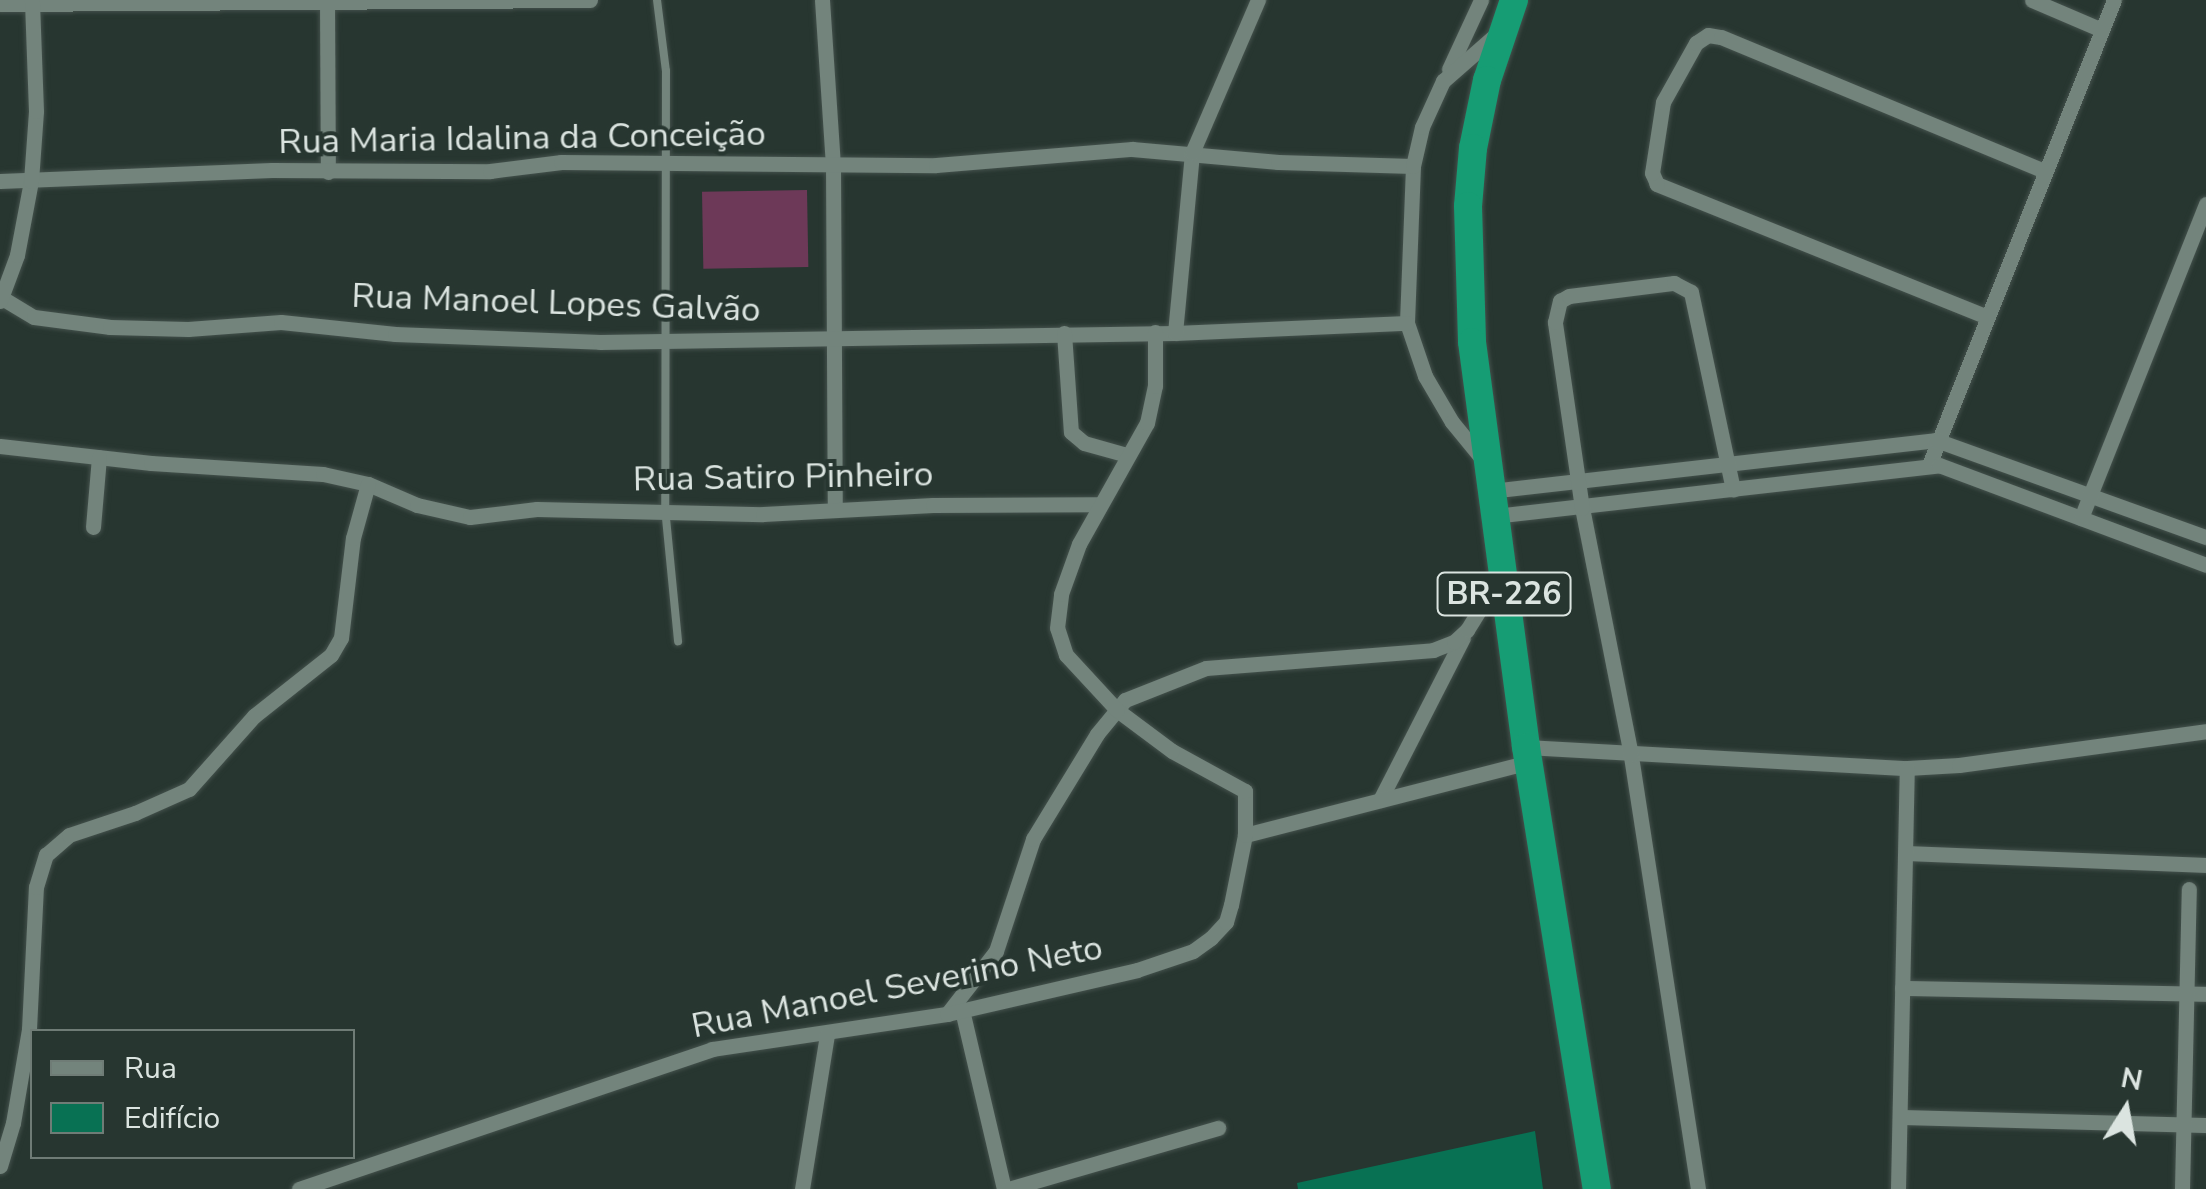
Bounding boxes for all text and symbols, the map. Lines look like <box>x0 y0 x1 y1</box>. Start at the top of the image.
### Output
street label: Rua Maria Idalina da Conceição <box>278 113 766 163</box>
street label: Rua Manoel Lopes Galvão <box>351 275 761 331</box>
street label: Rua Satiro Pinheiro <box>632 453 934 501</box>
road number: BR-226 <box>1436 567 1572 621</box>
street label: Rua Manoel Severino Neto <box>688 927 1106 1047</box>
legend <box>30 1029 355 1159</box>
text: Rua <box>124 1048 177 1089</box>
north arrow <box>2076 1059 2176 1159</box>
text: N <box>2118 1059 2146 1100</box>
text: Edifício <box>124 1098 220 1139</box>

